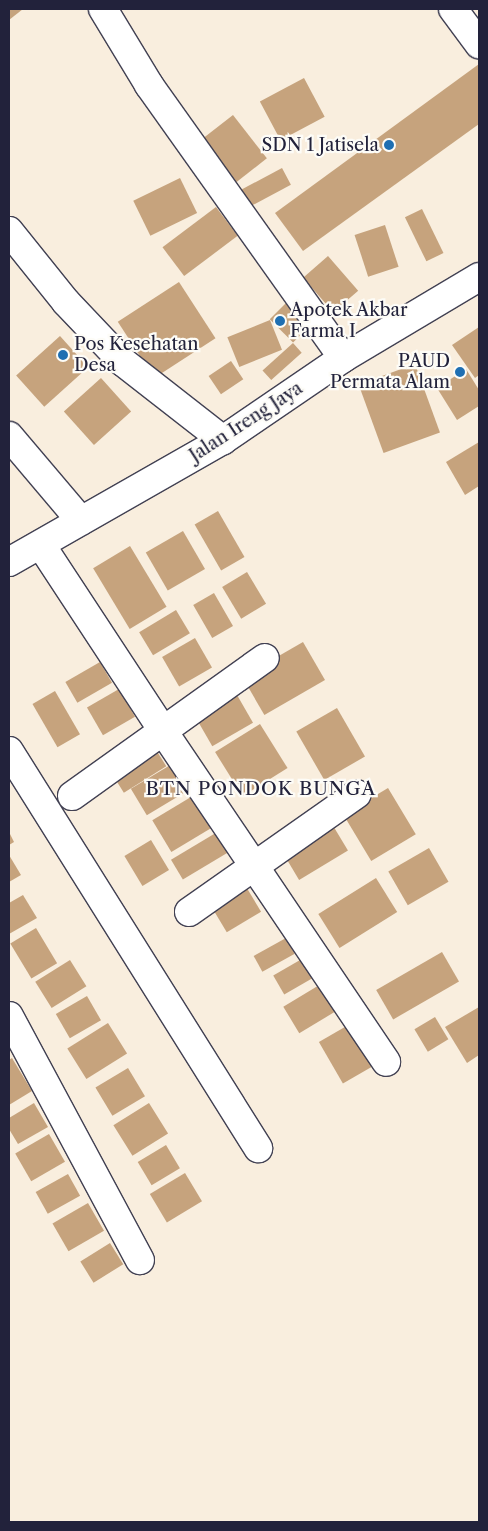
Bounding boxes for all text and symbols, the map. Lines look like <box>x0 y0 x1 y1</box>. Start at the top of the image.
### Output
place label: SDN 1 Jatisela <box>262 134 379 156</box>
marker: SDN 1 Jatisela <box>383 139 395 151</box>
place label: Apotek Akbar Farma I <box>290 300 409 342</box>
marker: Apotek Akbar Farma I <box>274 315 286 327</box>
place label: Pos Kesehatan Desa <box>74 334 199 376</box>
marker: Pos Kesehatan Desa <box>56 348 70 362</box>
place label: PAUD Permata Alam <box>329 351 450 394</box>
marker: PAUD Permata Alam <box>454 366 466 378</box>
street label: Jalan Ireng Jaya <box>185 377 307 467</box>
district label: BTN PONDOK BUNGA <box>143 778 379 800</box>

